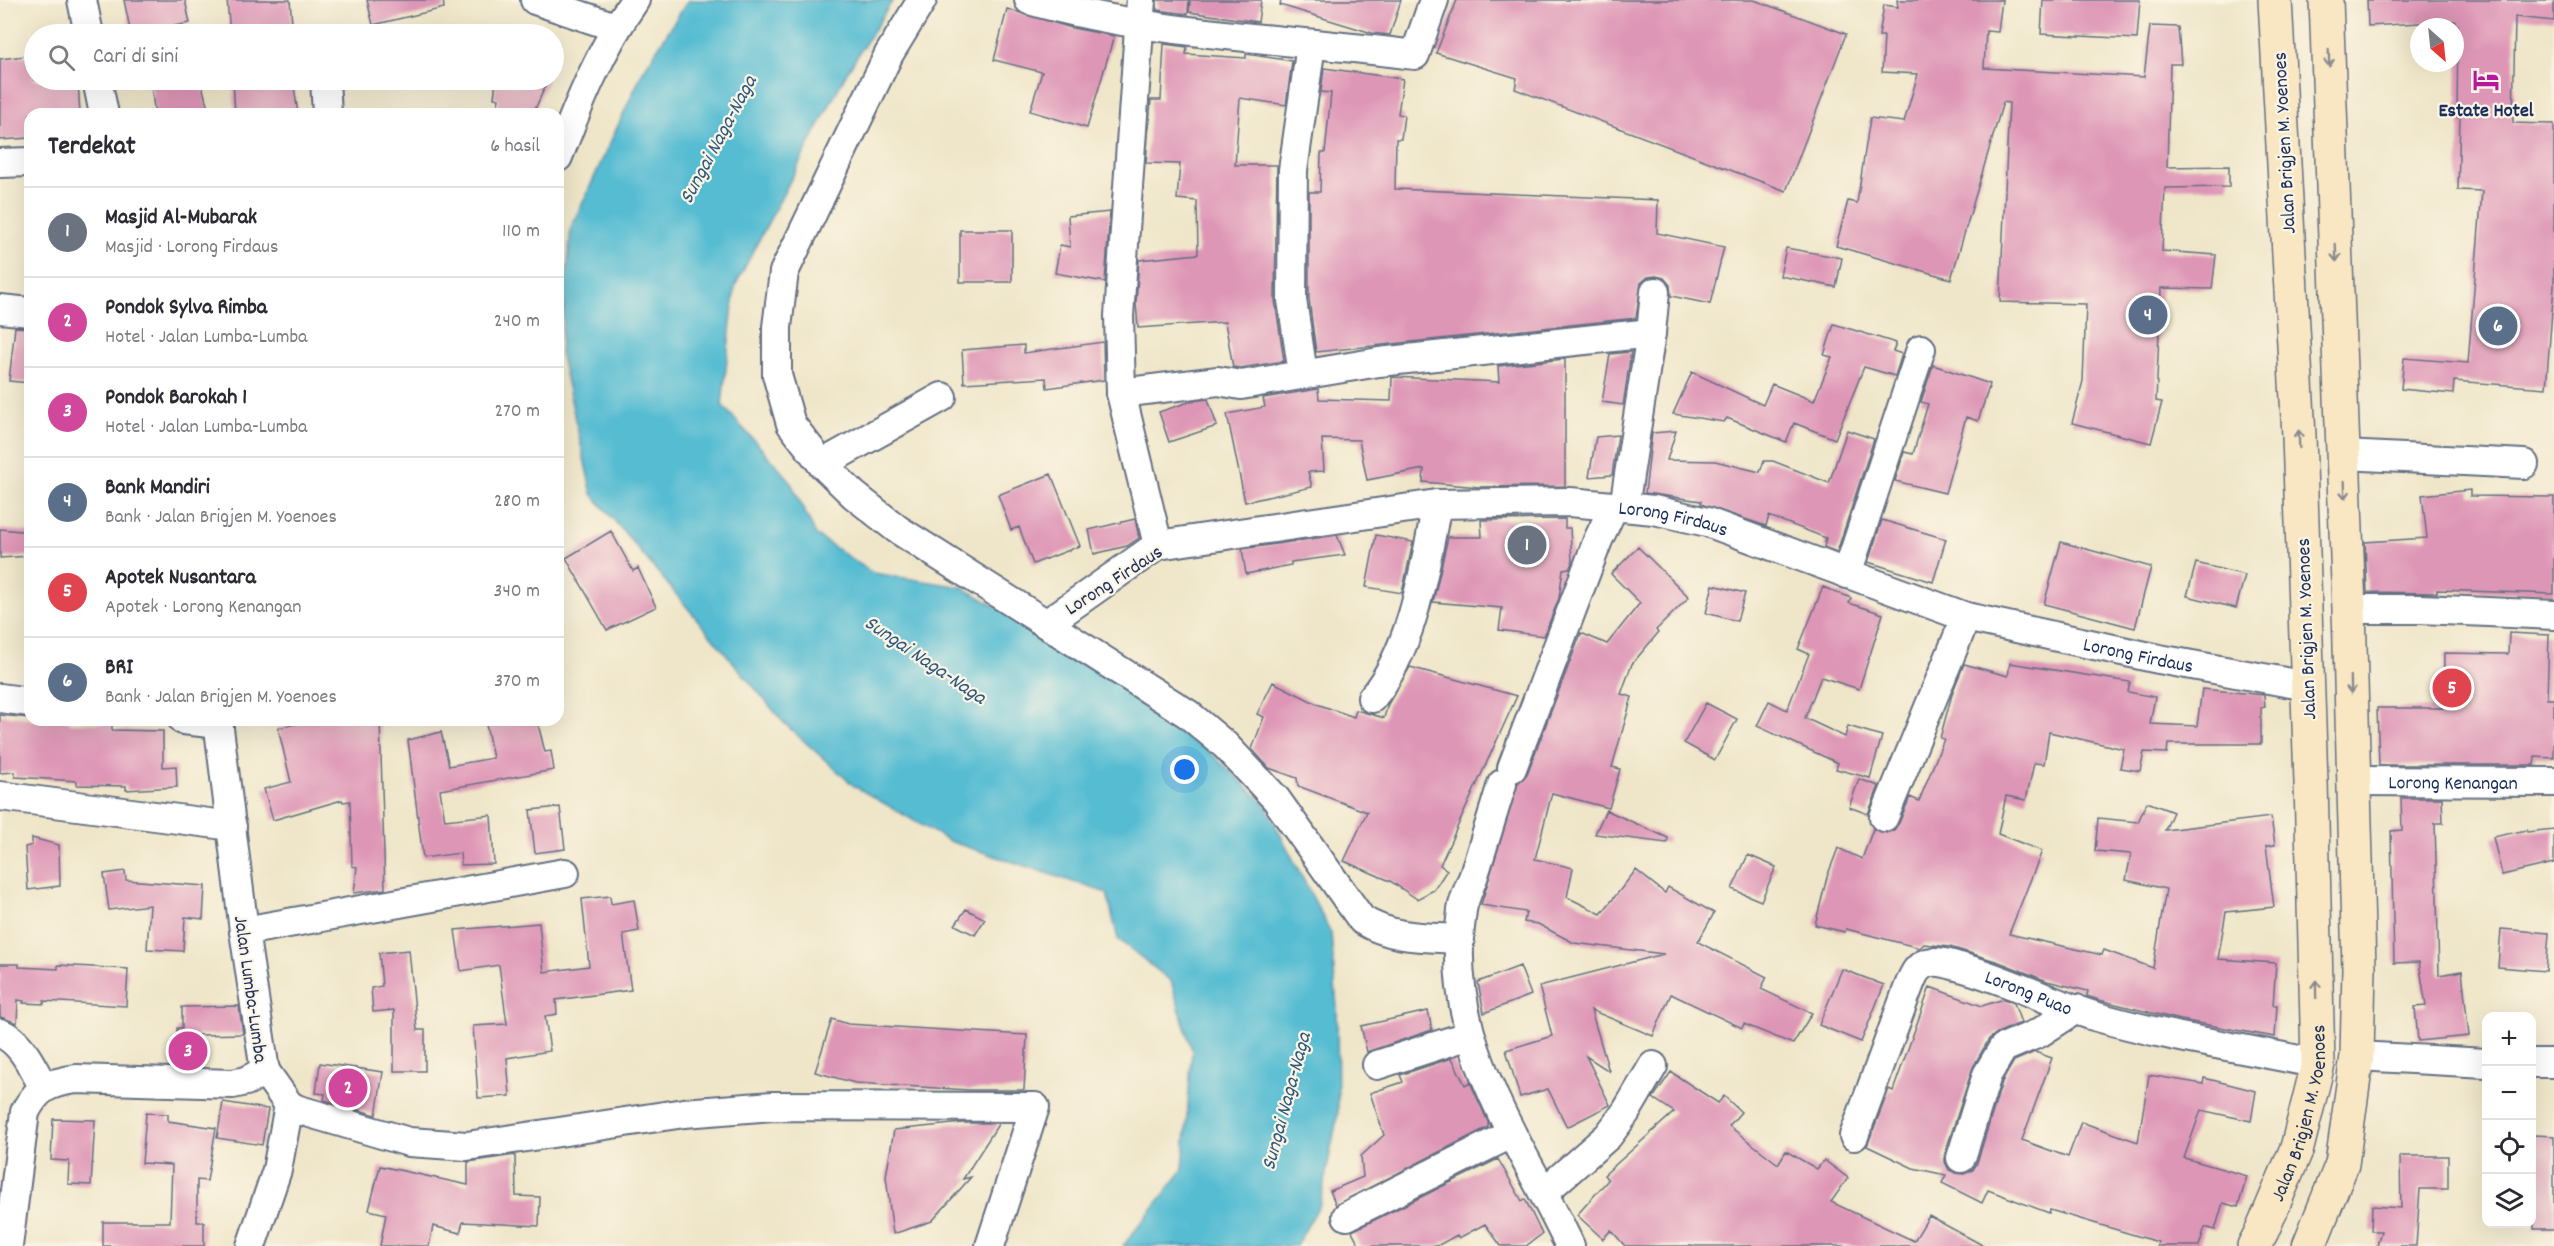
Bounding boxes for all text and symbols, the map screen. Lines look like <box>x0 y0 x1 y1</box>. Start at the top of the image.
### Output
north arrow <box>2410 18 2464 72</box>
search box <box>24 24 564 90</box>
icon: search <box>45 41 78 74</box>
text: Cari di sini <box>93 42 178 73</box>
one-way arrow <box>2323 48 2334 68</box>
street label: Jalan Brigjen M. Yoenoes <box>2267 51 2305 234</box>
hotel icon: Estate Hotel <box>2471 65 2501 95</box>
water label: Sungai Naga-Naga <box>673 70 767 210</box>
place label: Estate Hotel <box>2438 98 2534 126</box>
text: Terdekat <box>48 129 136 166</box>
text: 6 hasil <box>490 133 540 161</box>
text: Masjid Al-Mubarak <box>105 203 257 234</box>
text: 1 <box>65 218 70 246</box>
text: 110 m <box>502 218 540 246</box>
text: Masjid · Lorong Firdaus <box>105 234 278 262</box>
one-way arrow <box>2330 243 2342 263</box>
pin: 4 <box>2128 292 2168 338</box>
text: Pondok Sylva Rimba <box>105 293 267 324</box>
pin: 6 <box>2478 304 2518 348</box>
text: 2 <box>63 308 72 336</box>
text: 240 m <box>494 308 540 336</box>
text: Hotel · Jalan Lumba-Lumba <box>105 324 307 352</box>
text: Pondok Barokah 1 <box>105 383 247 414</box>
text: 3 <box>63 398 72 426</box>
text: 270 m <box>494 398 540 426</box>
text: Hotel · Jalan Lumba-Lumba <box>105 414 307 442</box>
one-way arrow <box>2293 429 2305 449</box>
text: Bank Mandiri <box>105 473 210 504</box>
one-way arrow <box>2339 480 2350 500</box>
text: 4 <box>63 488 72 516</box>
text: 280 m <box>494 488 540 516</box>
street label: Lorong Firdaus <box>1617 496 1732 546</box>
text: Bank · Jalan Brigjen M. Yoenoes <box>105 504 337 532</box>
pin: 1 <box>1508 522 1546 568</box>
street label: Jalan Brigjen M. Yoenoes <box>2291 538 2325 720</box>
street label: Lorong Firdaus <box>1060 539 1169 624</box>
text: Apotek Nusantara <box>105 563 256 594</box>
text: 5 <box>63 578 72 606</box>
text: 340 m <box>494 578 540 606</box>
text: Apotek · Lorong Kenangan <box>105 594 301 622</box>
water label: Sungai Naga-Naga <box>857 610 992 714</box>
street label: Lorong Firdaus <box>2080 632 2195 682</box>
text: BRI <box>105 653 133 684</box>
pin: 5 <box>2432 666 2472 710</box>
text: 6 <box>63 668 72 696</box>
text: 370 m <box>494 668 540 696</box>
one-way arrow <box>2345 675 2357 695</box>
text: Bank · Jalan Brigjen M. Yoenoes <box>105 684 337 712</box>
your location <box>1170 755 1199 784</box>
street label: Lorong Kenangan <box>2388 770 2518 799</box>
street label: Jalan Lumba-Lumba <box>225 914 273 1066</box>
street label: Lorong Puao <box>1980 965 2076 1024</box>
one-way arrow <box>2310 980 2322 1000</box>
map controls <box>2482 1012 2536 1228</box>
button: + <box>2482 1012 2536 1066</box>
street label: Jalan Brigjen M. Yoenoes <box>2265 1024 2335 1206</box>
pin: 3 <box>168 1028 207 1074</box>
water label: Sungai Naga-Naga <box>1255 1028 1321 1174</box>
pin: 2 <box>328 1066 368 1110</box>
button: − <box>2482 1066 2536 1120</box>
button: locate <box>2482 1120 2536 1174</box>
button: layers <box>2482 1174 2536 1228</box>

